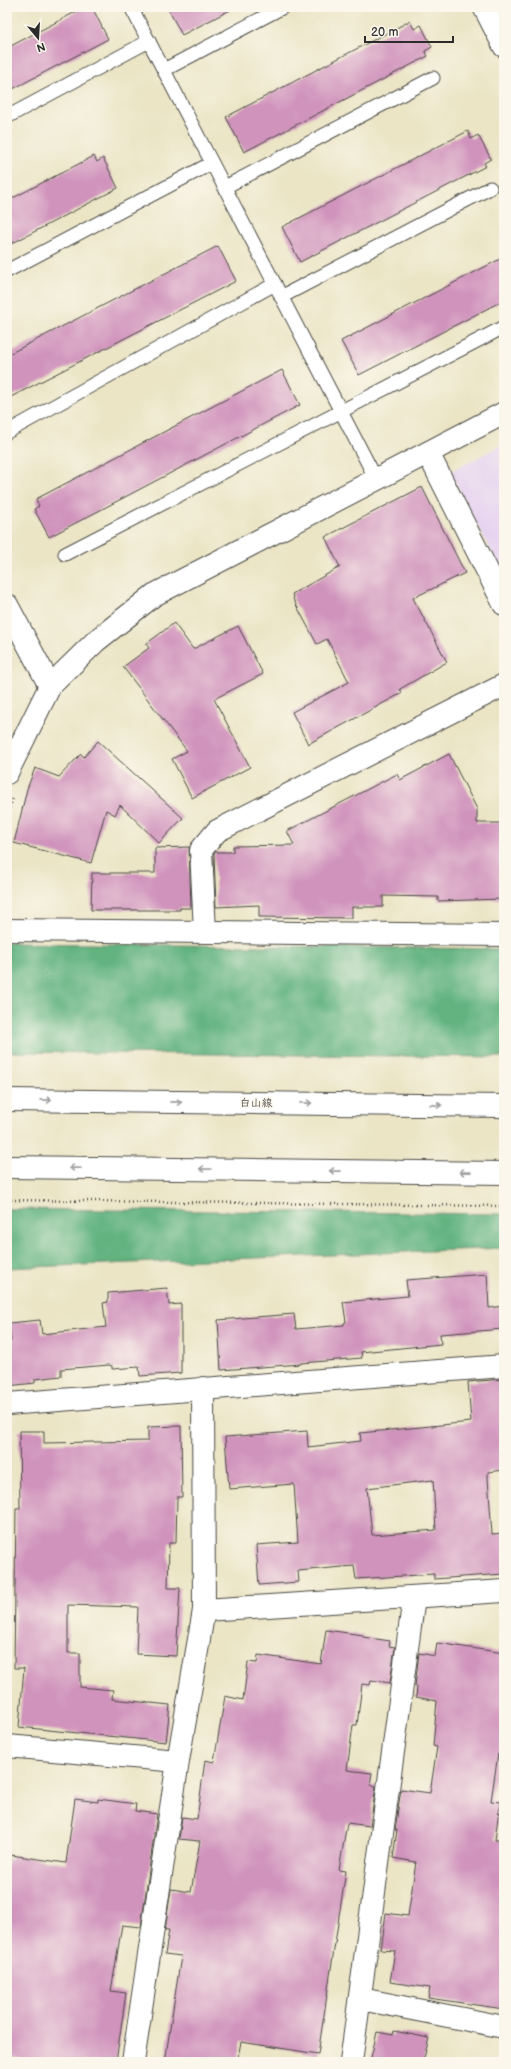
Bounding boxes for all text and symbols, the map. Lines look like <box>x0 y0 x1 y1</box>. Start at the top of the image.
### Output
north arrow <box>18 18 58 58</box>
scale bar <box>365 18 453 44</box>
text: 20 m <box>371 25 398 40</box>
text: N <box>35 40 47 54</box>
one-way arrow <box>39 1096 52 1104</box>
street label: 白山線 <box>239 1096 273 1110</box>
one-way arrow <box>169 1098 182 1106</box>
one-way arrow <box>299 1099 312 1107</box>
one-way arrow <box>429 1101 442 1109</box>
one-way arrow <box>69 1164 82 1172</box>
one-way arrow <box>199 1165 212 1173</box>
one-way arrow <box>329 1167 342 1175</box>
one-way arrow <box>459 1168 472 1176</box>

